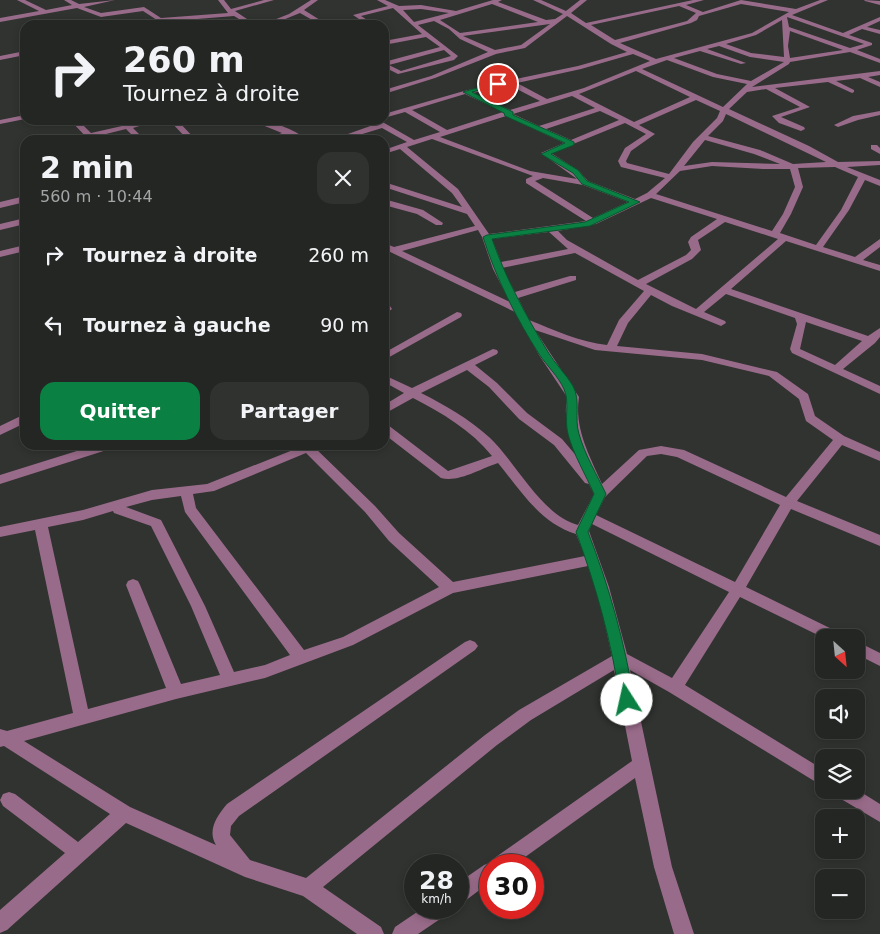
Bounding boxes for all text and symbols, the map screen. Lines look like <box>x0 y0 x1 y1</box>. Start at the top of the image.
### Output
icon: right <box>40 40 105 105</box>
text: 260 m <box>123 40 245 80</box>
pin <box>477 63 519 105</box>
icon: arrive <box>484 70 512 98</box>
text: Tournez à droite <box>123 81 300 106</box>
text: 2 min <box>40 150 134 185</box>
button: close <box>317 152 369 204</box>
text: 560 m · 10:44 <box>40 187 153 206</box>
icon: right <box>40 241 68 269</box>
text: Tournez à droite <box>83 244 257 266</box>
text: 260 m <box>308 244 369 266</box>
icon: left <box>40 311 68 339</box>
text: Tournez à gauche <box>83 314 271 336</box>
text: 90 m <box>320 314 369 336</box>
button: Quitter <box>40 382 200 440</box>
button: Partager <box>210 382 369 440</box>
north arrow <box>815 629 865 679</box>
map controls <box>815 629 865 919</box>
position arrow <box>600 673 652 725</box>
button: sound <box>815 689 865 739</box>
button: layers <box>815 749 865 799</box>
button: + <box>815 809 865 859</box>
speed limit sign: 30 <box>479 854 544 919</box>
text: 28 <box>419 866 454 895</box>
button: − <box>815 869 865 919</box>
text: km/h <box>421 892 452 906</box>

